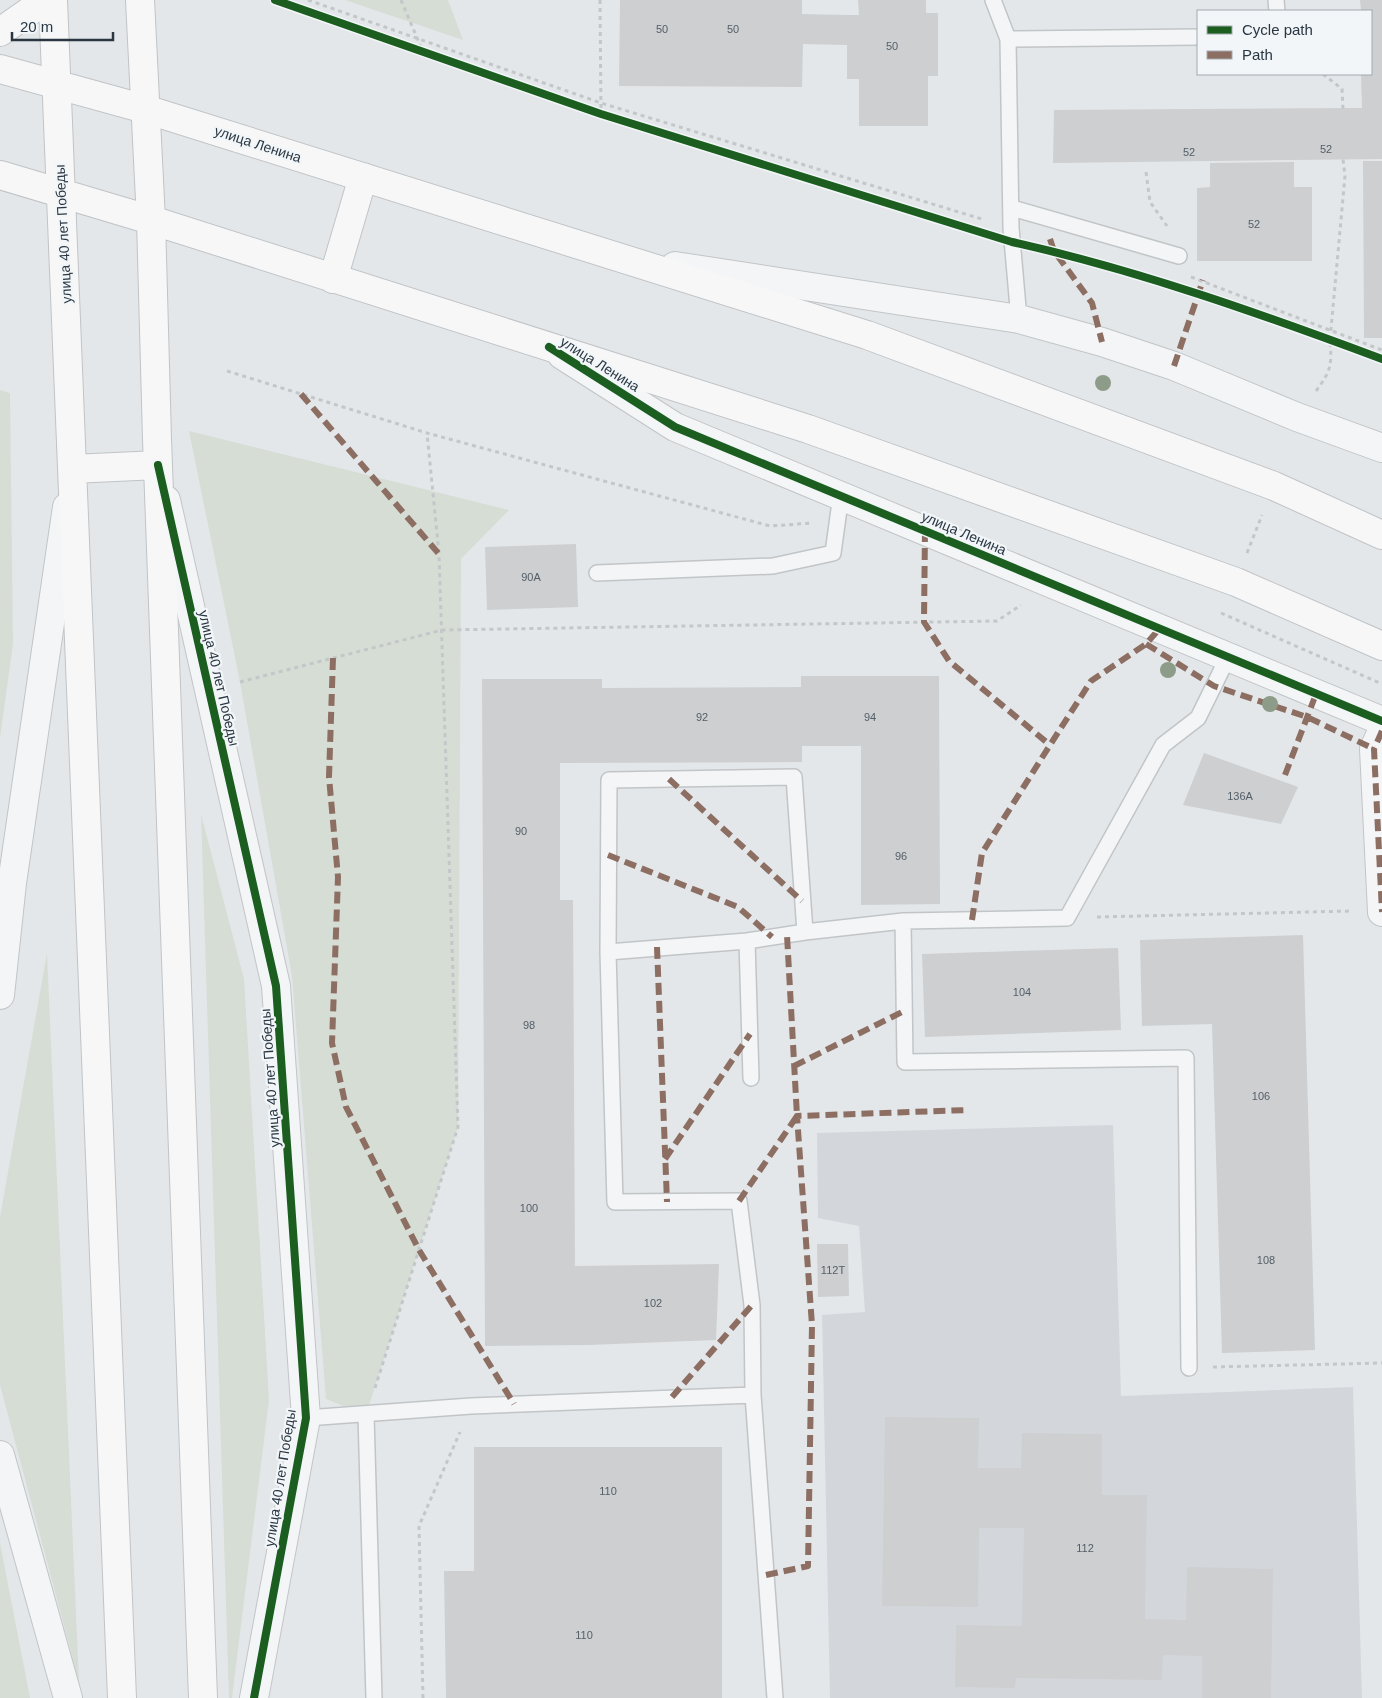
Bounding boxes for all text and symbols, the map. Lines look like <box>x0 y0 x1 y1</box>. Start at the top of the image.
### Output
scale bar <box>12 10 114 42</box>
legend <box>1197 10 1372 75</box>
text: 20 m <box>20 18 53 35</box>
text: Cycle path <box>1242 21 1313 38</box>
house number: 50 <box>656 23 668 35</box>
house number: 50 <box>727 23 739 35</box>
house number: 50 <box>886 40 898 52</box>
text: Path <box>1242 46 1273 63</box>
street label: улица Ленина <box>213 122 304 166</box>
house number: 52 <box>1320 143 1332 155</box>
house number: 52 <box>1183 146 1195 158</box>
street label: улица 40 лет Победы <box>51 164 75 304</box>
house number: 52 <box>1248 218 1260 230</box>
street label: улица Ленина <box>557 333 643 395</box>
street label: улица Ленина <box>919 508 1009 558</box>
house number: 90А <box>521 571 541 583</box>
street label: улица 40 лет Победы <box>196 608 242 748</box>
house number: 92 <box>696 711 708 723</box>
house number: 94 <box>864 711 876 723</box>
house number: 136А <box>1227 790 1254 802</box>
house number: 90 <box>515 825 527 837</box>
house number: 96 <box>895 850 907 862</box>
house number: 104 <box>1013 986 1031 998</box>
street label: улица 40 лет Победы <box>257 1008 283 1148</box>
house number: 98 <box>523 1019 535 1031</box>
house number: 106 <box>1252 1090 1270 1102</box>
house number: 100 <box>520 1202 538 1214</box>
house number: 108 <box>1257 1254 1275 1266</box>
house number: 112Т <box>821 1264 845 1276</box>
house number: 102 <box>644 1297 662 1309</box>
street label: улица 40 лет Победы <box>261 1408 299 1548</box>
house number: 110 <box>599 1485 617 1497</box>
house number: 112 <box>1076 1542 1094 1554</box>
house number: 110 <box>575 1629 593 1641</box>

